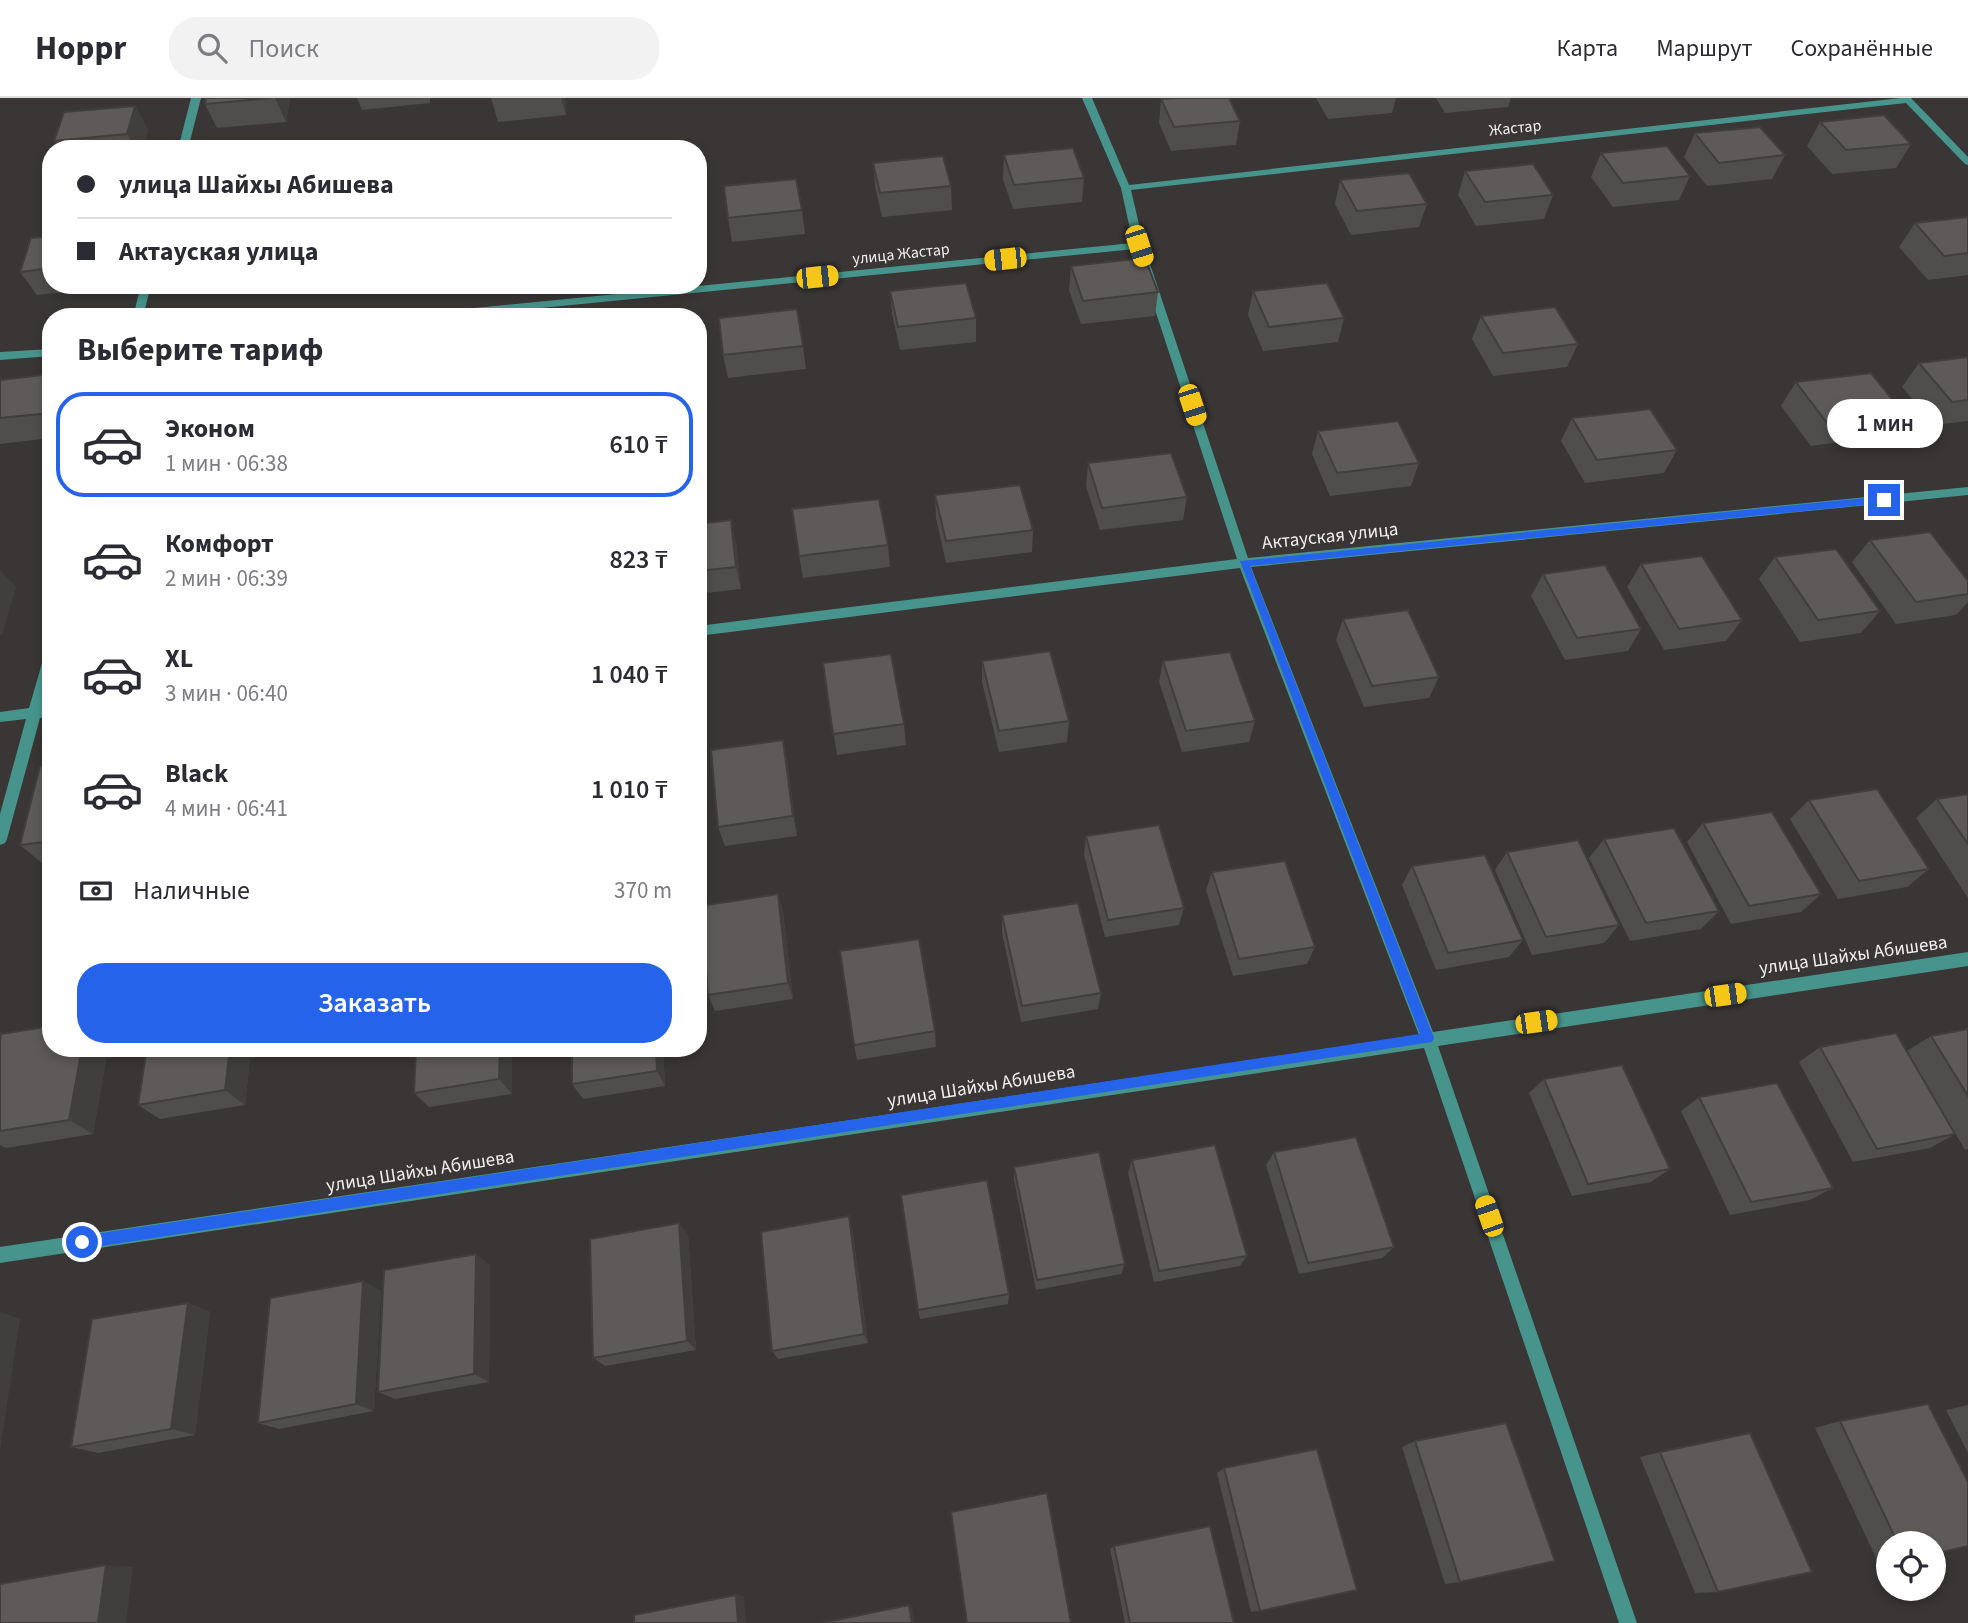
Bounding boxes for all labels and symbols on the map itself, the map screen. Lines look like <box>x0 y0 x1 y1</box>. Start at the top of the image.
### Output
street label: Жастар <box>1488 114 1542 142</box>
car <box>1123 223 1156 269</box>
street label: улица Жастар <box>851 238 951 270</box>
car <box>984 246 1027 272</box>
car <box>796 264 839 290</box>
car <box>1176 382 1209 428</box>
callout: 1 мин <box>1826 398 1942 448</box>
route end <box>1868 484 1900 516</box>
street label: Актауская улица <box>1261 516 1400 557</box>
street label: улица Шайхы Абишева <box>1757 929 1949 982</box>
car <box>1703 982 1748 1008</box>
car <box>1514 1009 1559 1035</box>
street label: улица Шайхы Абишева <box>885 1058 1077 1115</box>
street label: улица Шайхы Абишева <box>324 1143 516 1200</box>
car <box>1473 1193 1506 1239</box>
route start <box>66 1226 98 1258</box>

